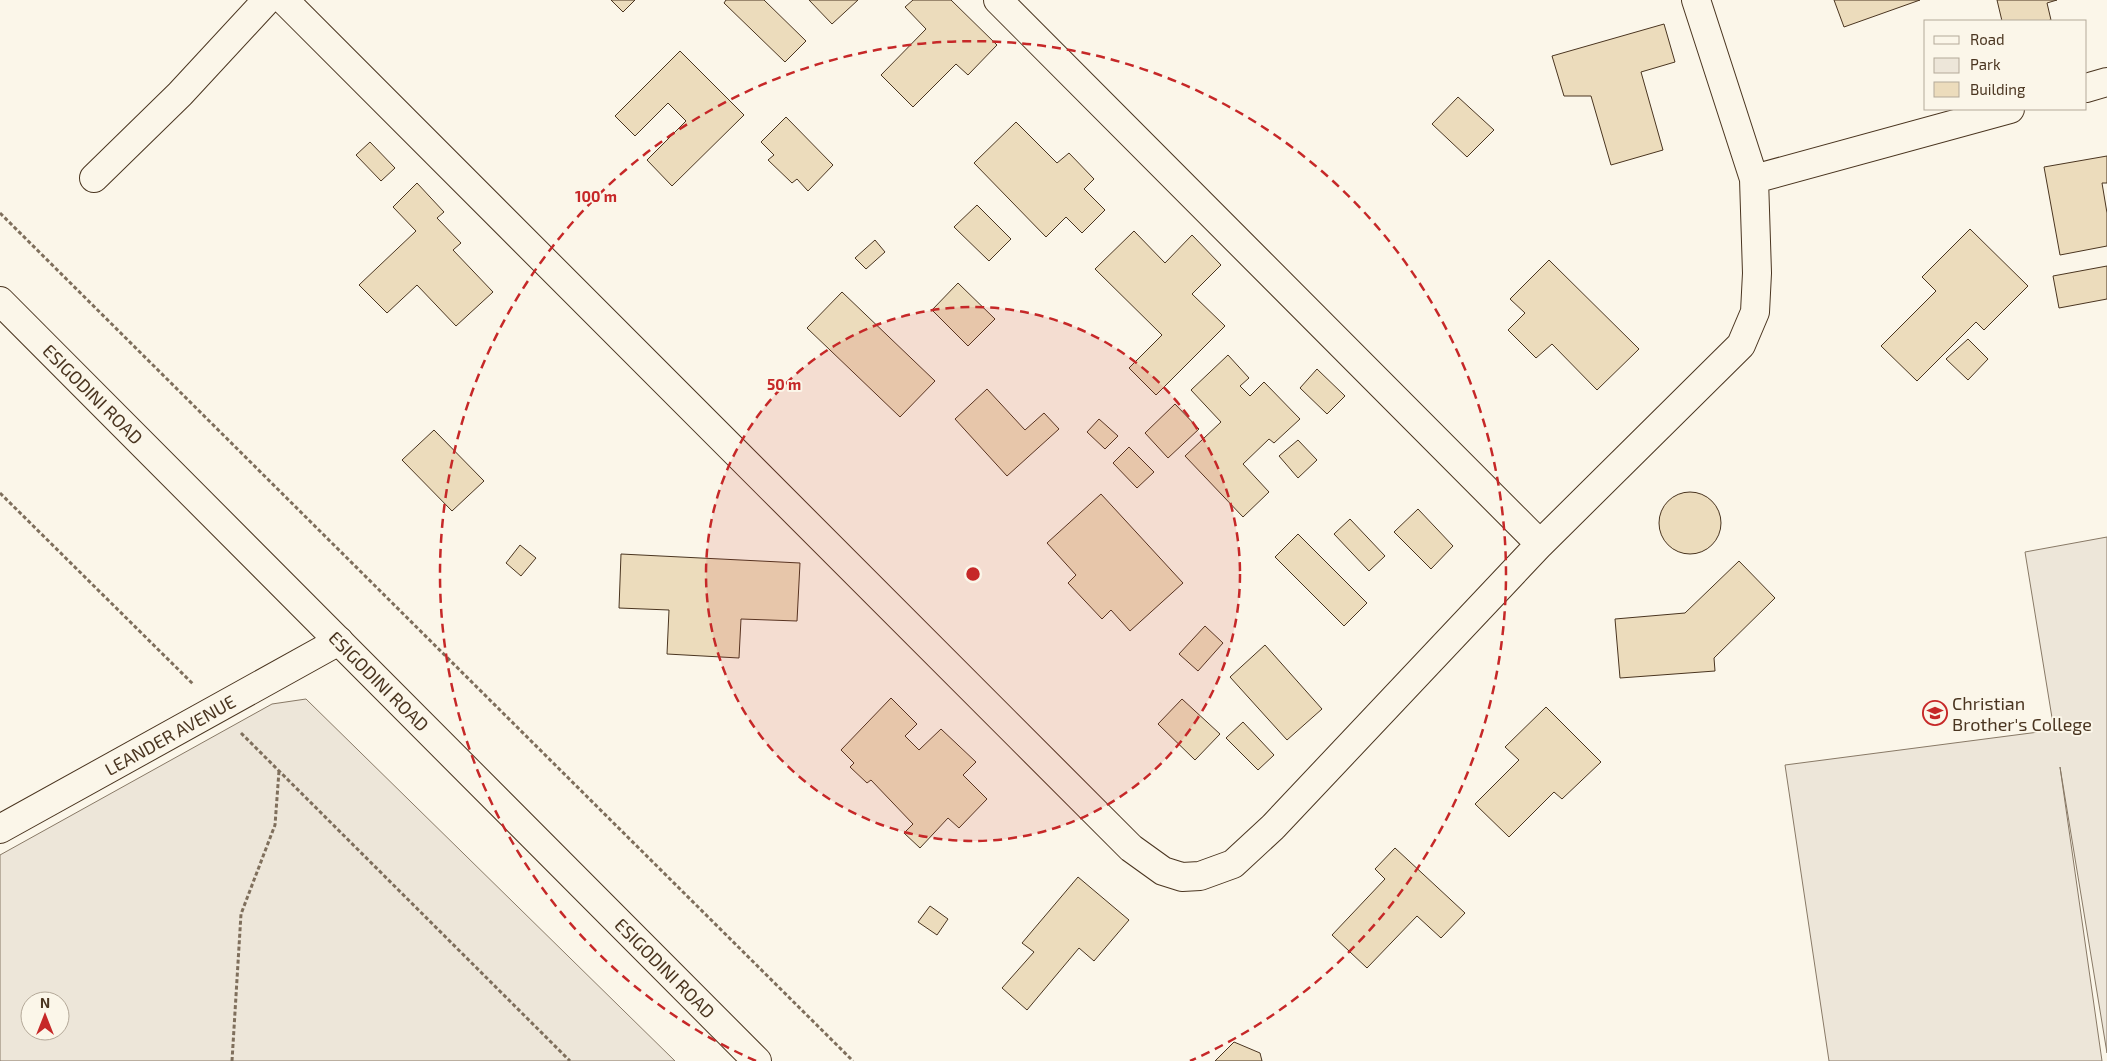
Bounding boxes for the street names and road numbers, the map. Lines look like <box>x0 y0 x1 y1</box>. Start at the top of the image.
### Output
street label: ESIGODINI ROAD <box>38 339 148 449</box>
street label: ESIGODINI ROAD <box>324 626 434 736</box>
street label: LEANDER AVENUE <box>101 690 239 780</box>
street label: ESIGODINI ROAD <box>610 913 720 1023</box>

